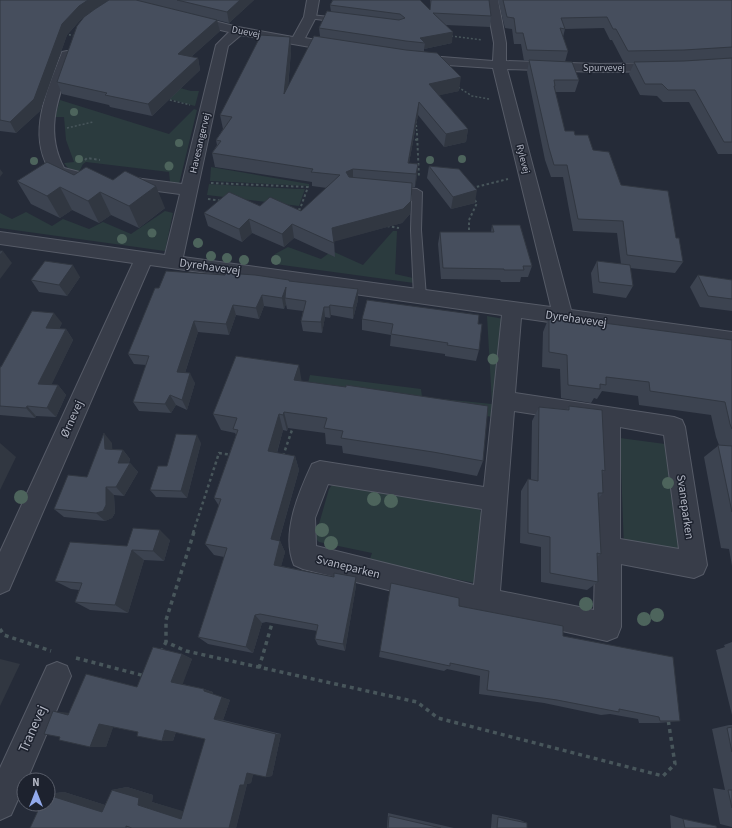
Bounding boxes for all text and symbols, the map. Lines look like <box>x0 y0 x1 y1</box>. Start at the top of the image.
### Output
street label: Duevej <box>231 22 261 42</box>
street label: Spurvevej <box>583 61 625 75</box>
street label: Havesangervej <box>186 111 214 175</box>
street label: Rylevej <box>513 143 533 175</box>
street label: Dyrehavevej <box>178 254 242 280</box>
street label: Dyrehavevej <box>544 306 608 332</box>
street label: Ørnevej <box>56 398 88 440</box>
street label: Svaneparken <box>672 473 698 541</box>
street label: Svaneparken <box>314 551 382 583</box>
street label: Tranevej <box>14 702 52 756</box>
north arrow <box>16 772 56 812</box>
text: N <box>32 775 40 790</box>

